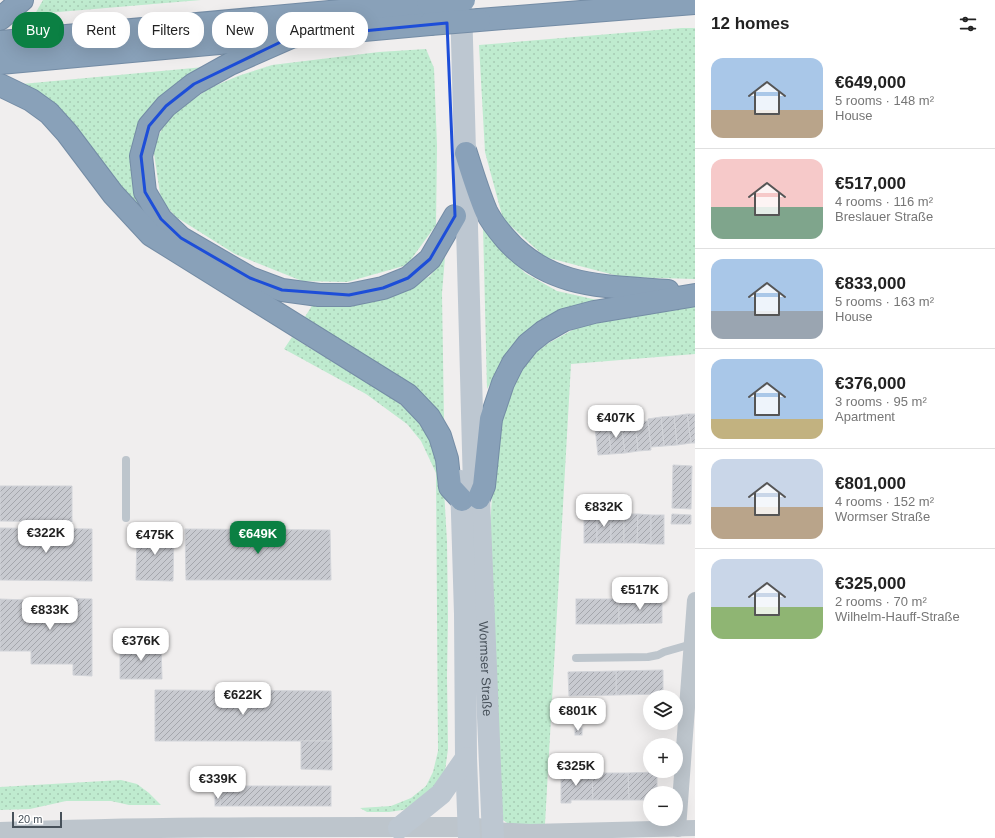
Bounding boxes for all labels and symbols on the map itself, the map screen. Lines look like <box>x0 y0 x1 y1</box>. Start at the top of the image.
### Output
pin: €407K <box>588 405 644 439</box>
pin: €832K <box>576 494 632 528</box>
pin: €322K <box>18 520 74 554</box>
pin: €649K <box>230 521 286 555</box>
pin: €475K <box>127 522 183 556</box>
pin: €517K <box>612 577 668 611</box>
pin: €833K <box>22 597 78 631</box>
street label: Wormser Straße <box>476 621 495 717</box>
pin: €376K <box>113 628 169 662</box>
pin: €622K <box>215 682 271 716</box>
pin: €801K <box>550 698 606 732</box>
pin: €325K <box>548 753 604 787</box>
pin: €339K <box>190 766 246 800</box>
scale bar <box>12 810 62 829</box>

